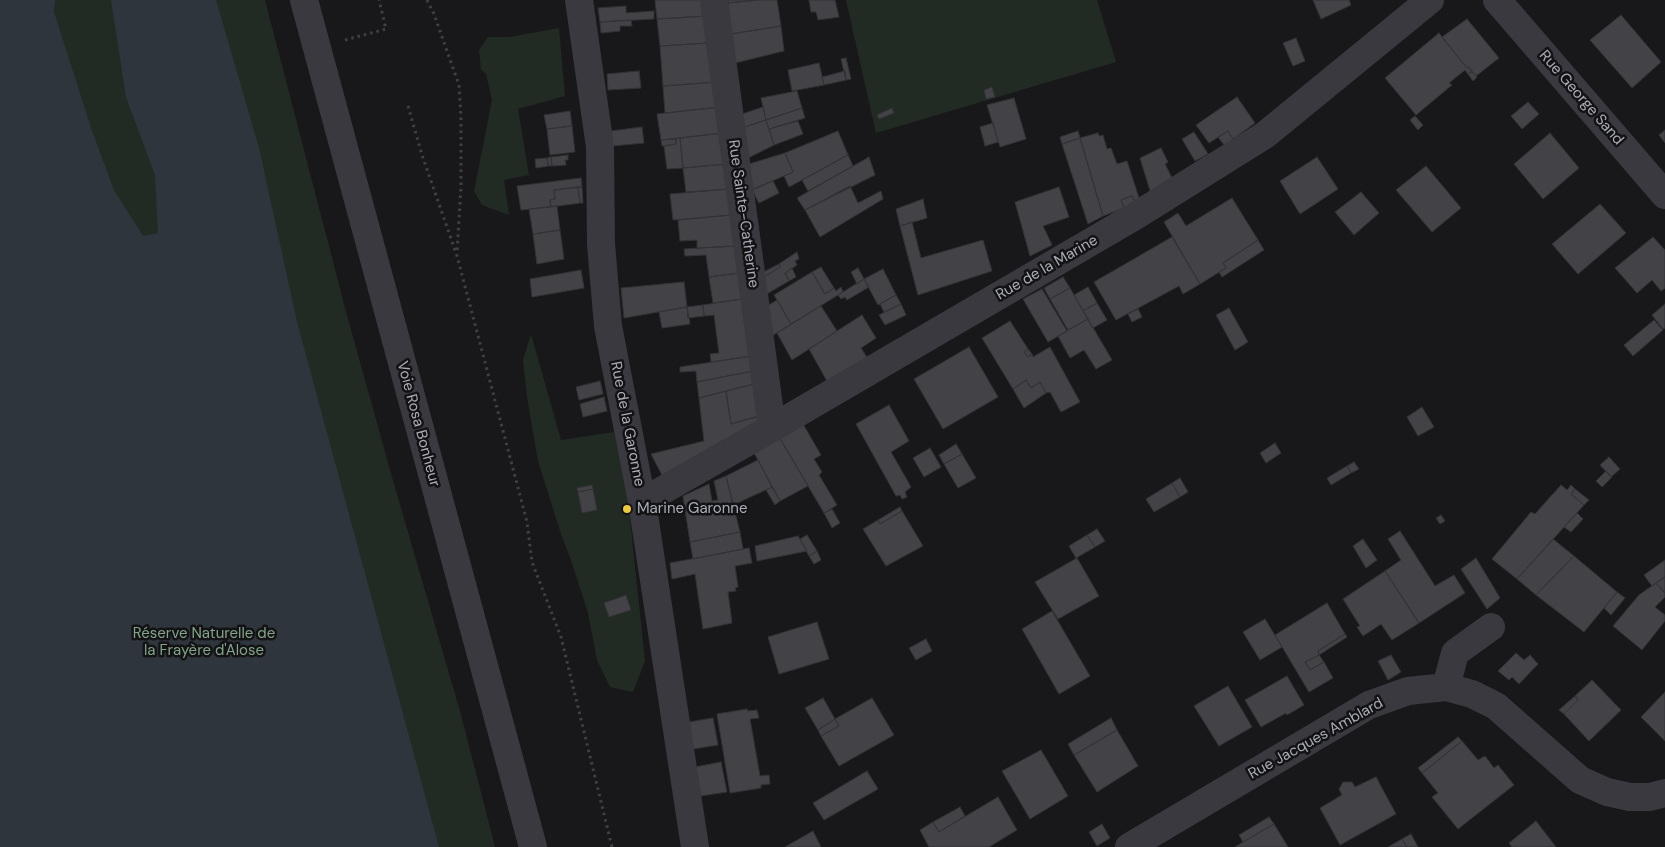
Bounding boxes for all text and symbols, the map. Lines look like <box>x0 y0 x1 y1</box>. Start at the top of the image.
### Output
street label: Rue George Sand <box>1535 47 1627 149</box>
street label: Rue Sainte-Catherine <box>724 139 762 289</box>
street label: Rue de la Marine <box>993 232 1101 304</box>
street label: Voie Rosa Bonheur <box>393 359 443 489</box>
street label: Rue de la Garonne <box>606 360 648 488</box>
place label: Marine Garonne <box>637 500 747 518</box>
marker: Marine Garonne <box>621 503 633 515</box>
park label: Réserve Naturelle de la Frayère d'Alose <box>133 625 275 660</box>
street label: Rue Jacques Amblard <box>1246 694 1386 784</box>

